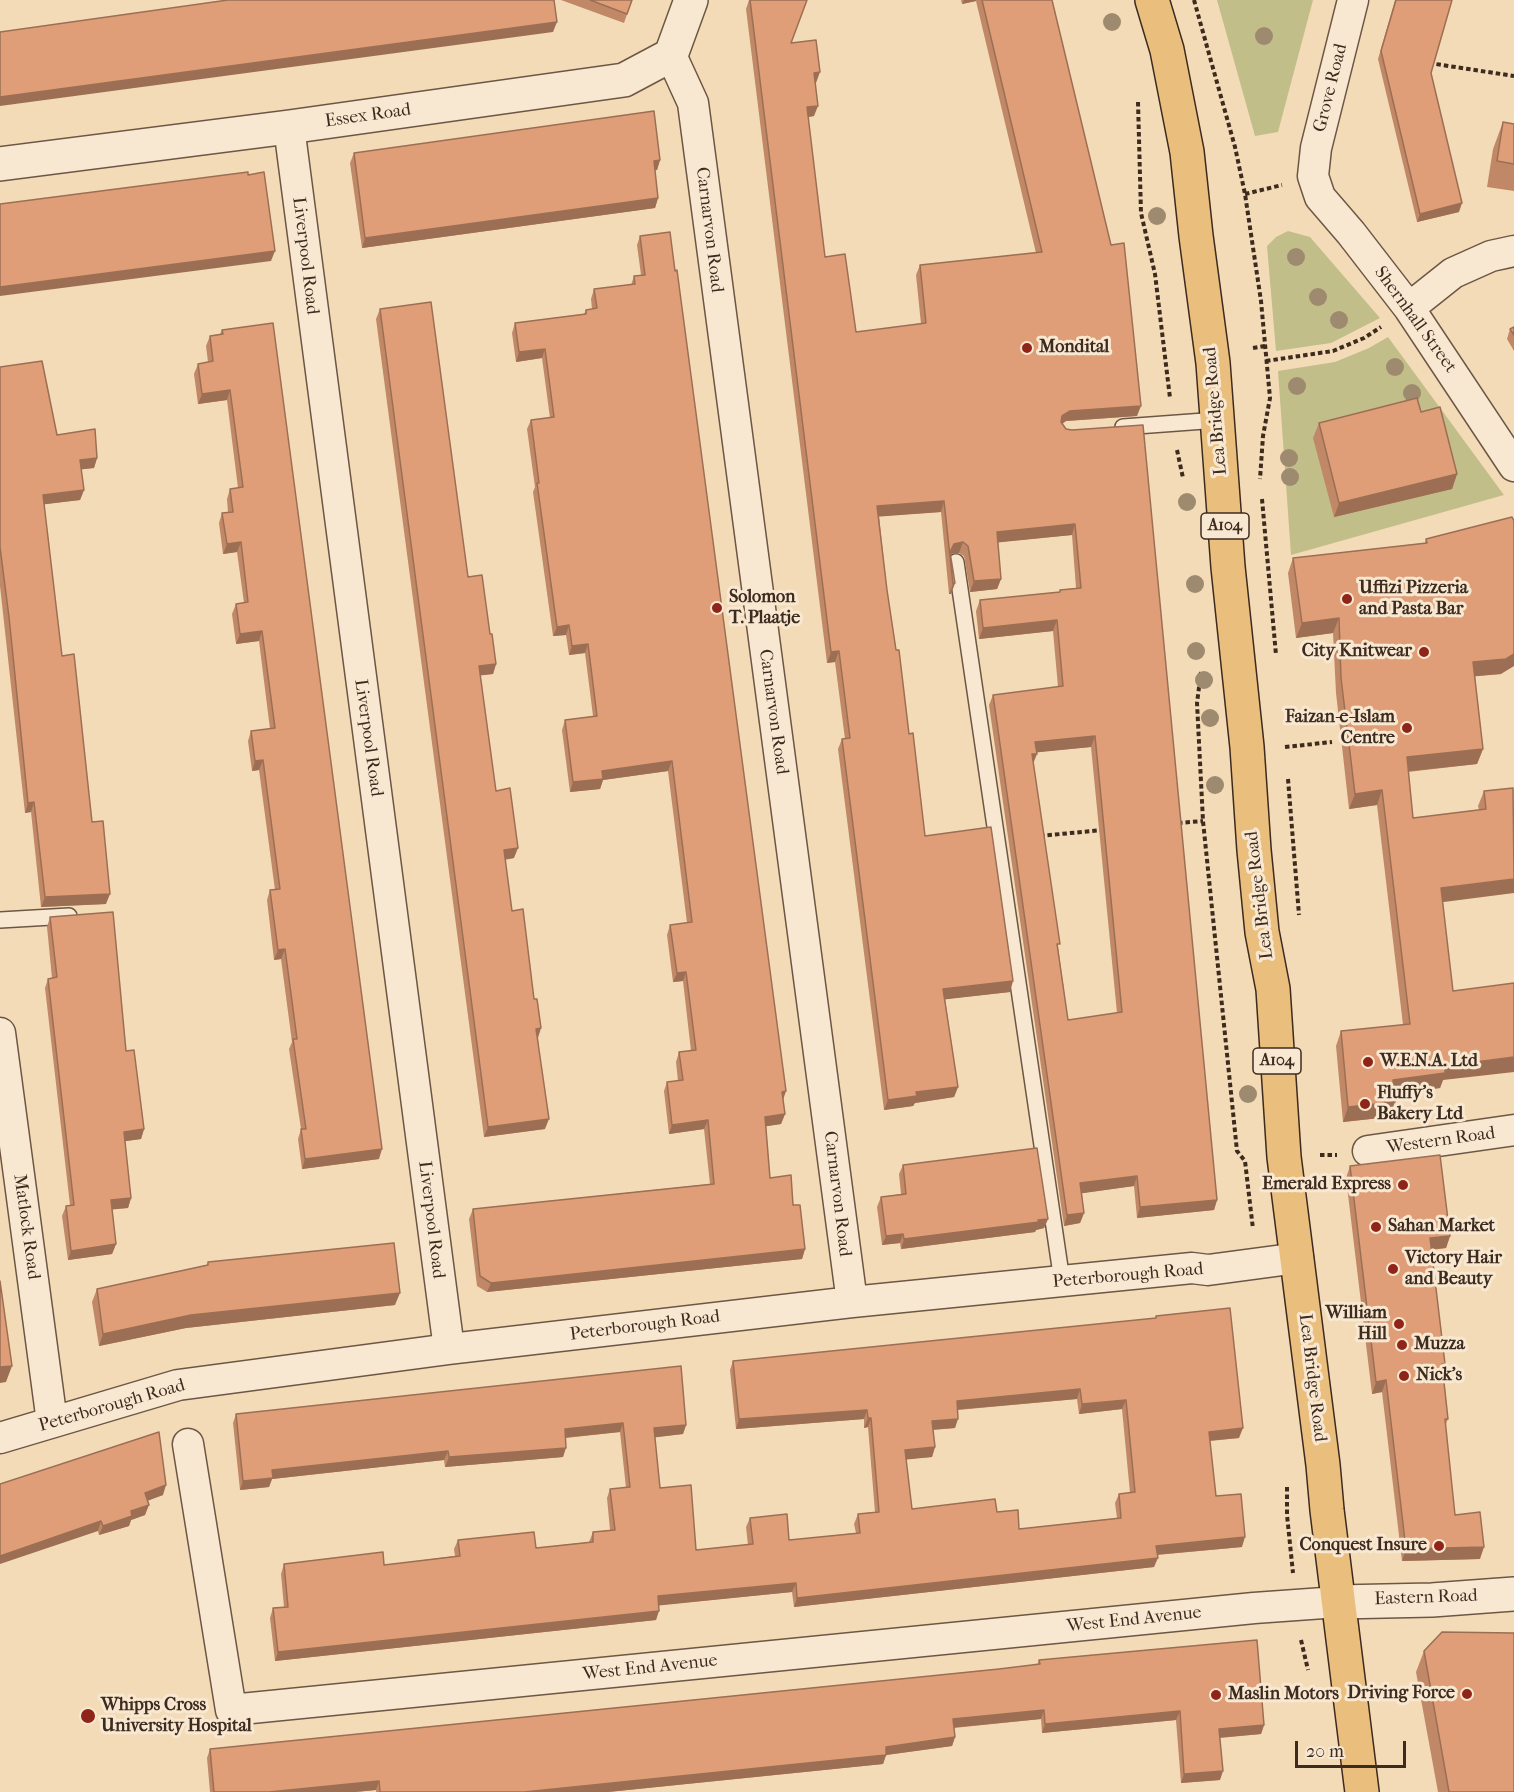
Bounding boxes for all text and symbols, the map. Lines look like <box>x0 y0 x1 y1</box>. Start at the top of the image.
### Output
street label: Grove Road <box>1310 41 1352 135</box>
street label: Essex Road <box>324 99 412 133</box>
street label: Carnarvon Road <box>691 166 727 294</box>
street label: Liverpool Road <box>287 196 323 316</box>
street label: Shernhall Street <box>1369 263 1461 377</box>
place label: Mondital <box>1039 337 1109 359</box>
marker: Mondital <box>1020 341 1034 355</box>
street label: Lea Bridge Road <box>1200 346 1232 476</box>
road number: A104 <box>1201 513 1249 539</box>
place label: Uffizi Pizzeria and Pasta Bar <box>1359 578 1468 620</box>
place label: Solomon T. Plaatje <box>729 587 800 630</box>
marker: Uffizi Pizzeria and Pasta Bar <box>1340 592 1354 606</box>
marker: Solomon T. Plaatje <box>710 601 724 615</box>
place label: City Knitwear <box>1302 641 1412 663</box>
marker: City Knitwear <box>1417 645 1431 659</box>
street label: Carnarvon Road <box>753 648 793 776</box>
street label: Liverpool Road <box>349 678 387 798</box>
place label: Faizan-e-Islam Centre <box>1285 707 1395 750</box>
marker: Faizan-e-Islam Centre <box>1400 721 1414 735</box>
street label: Lea Bridge Road <box>1241 830 1279 960</box>
road number: A104 <box>1253 1048 1301 1074</box>
place label: W.E.N.A. Ltd <box>1380 1051 1478 1073</box>
marker: W.E.N.A. Ltd <box>1361 1055 1375 1069</box>
place label: Fluffy's Bakery Ltd <box>1377 1083 1463 1126</box>
marker: Fluffy's Bakery Ltd <box>1358 1097 1372 1111</box>
street label: Western Road <box>1385 1123 1497 1159</box>
street label: Carnarvon Road <box>819 1130 855 1258</box>
street label: Liverpool Road <box>413 1160 449 1280</box>
street label: Matlock Road <box>8 1173 44 1281</box>
place label: Emerald Express <box>1262 1174 1391 1196</box>
marker: Emerald Express <box>1396 1178 1410 1192</box>
place label: Sahan Market <box>1388 1216 1495 1238</box>
marker: Sahan Market <box>1369 1220 1383 1234</box>
place label: Victory Hair and Beauty <box>1405 1248 1502 1290</box>
street label: Peterborough Road <box>1052 1259 1204 1293</box>
marker: Victory Hair and Beauty <box>1386 1262 1400 1276</box>
place label: William Hill <box>1326 1303 1387 1346</box>
street label: Peterborough Road <box>569 1306 721 1346</box>
street label: Lea Bridge Road <box>1293 1313 1331 1443</box>
marker: William Hill <box>1392 1317 1406 1331</box>
place label: Muzza <box>1414 1334 1465 1356</box>
marker: Muzza <box>1395 1338 1409 1352</box>
place label: Nick's <box>1416 1365 1462 1387</box>
marker: Nick's <box>1397 1369 1411 1383</box>
street label: Peterborough Road <box>36 1375 188 1437</box>
place label: Conquest Insure <box>1299 1535 1427 1557</box>
marker: Conquest Insure <box>1432 1539 1446 1553</box>
street label: Eastern Road <box>1374 1585 1478 1611</box>
street label: West End Avenue <box>1066 1602 1202 1638</box>
street label: West End Avenue <box>582 1650 718 1686</box>
place label: Driving Force <box>1347 1683 1455 1705</box>
place label: Maslin Motors <box>1228 1684 1339 1706</box>
marker: Driving Force <box>1460 1687 1474 1701</box>
marker: Maslin Motors <box>1209 1688 1223 1702</box>
place label: Whipps Cross University Hospital <box>101 1695 252 1738</box>
marker: Whipps Cross University Hospital <box>79 1707 97 1725</box>
scale bar <box>1298 1729 1409 1767</box>
text: 20 m <box>1306 1741 1344 1762</box>

